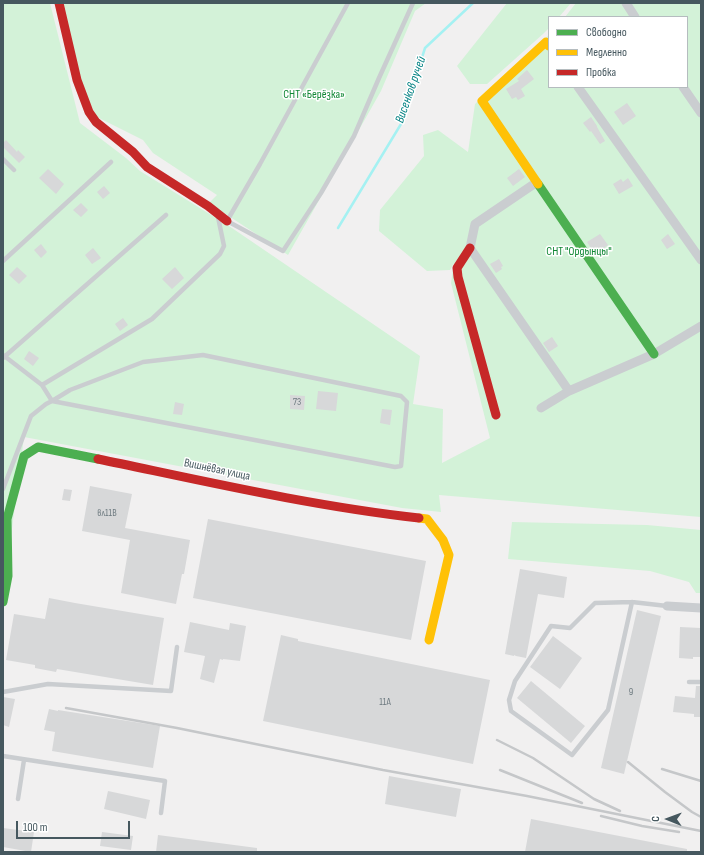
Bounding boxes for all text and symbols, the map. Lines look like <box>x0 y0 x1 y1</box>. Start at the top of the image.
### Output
legend <box>548 16 688 88</box>
text: Свободно <box>586 25 627 40</box>
text: Медленно <box>586 45 627 60</box>
water label: Висенков ручей <box>392 55 430 125</box>
text: Пробка <box>586 65 616 80</box>
park label: СНТ «Берёзка» <box>283 88 345 102</box>
park label: СНТ "Ордынцы" <box>546 245 612 259</box>
house number: 73 <box>293 396 301 408</box>
street label: Вишнёвая улица <box>183 456 251 484</box>
house number: вл11В <box>97 507 117 519</box>
house number: 9 <box>629 686 633 698</box>
house number: 11А <box>379 696 391 708</box>
north arrow <box>648 799 688 839</box>
scale bar <box>18 813 132 839</box>
text: С <box>649 816 662 822</box>
text: 100 m <box>23 820 48 835</box>

